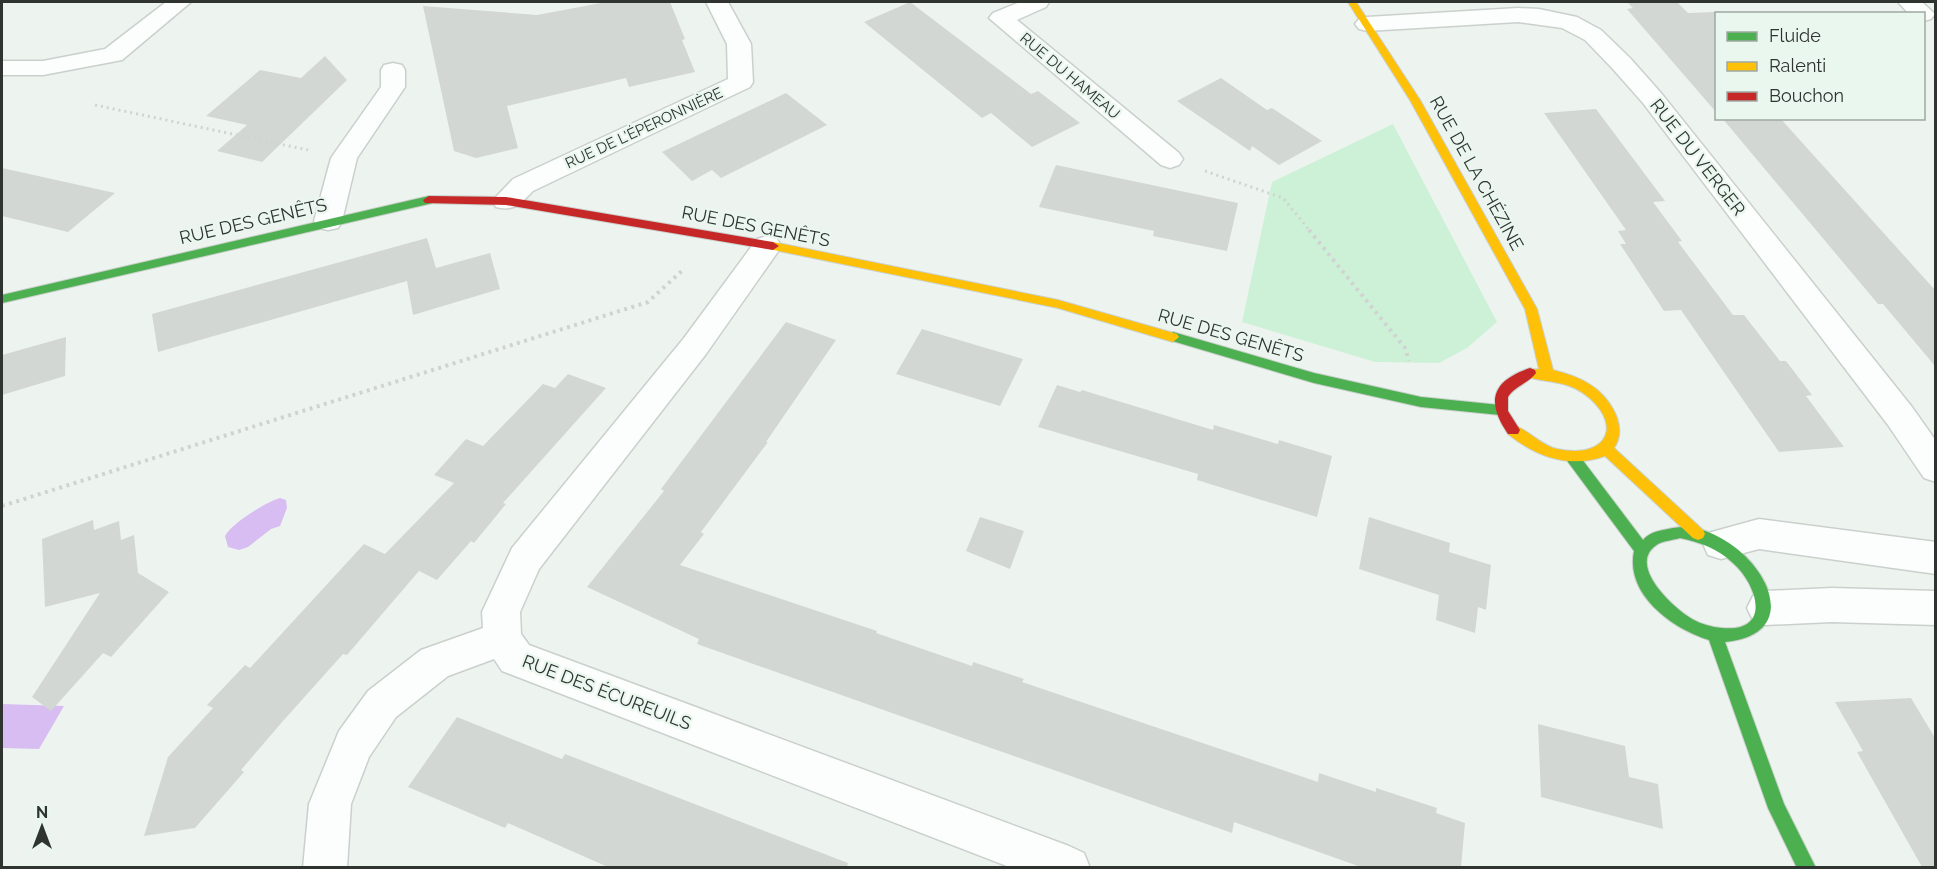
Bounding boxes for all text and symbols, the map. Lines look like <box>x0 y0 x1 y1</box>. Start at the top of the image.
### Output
legend <box>1715 12 1925 120</box>
text: Fluide <box>1769 25 1821 46</box>
street label: RUE DU HAMEAU <box>1017 29 1123 123</box>
text: Ralenti <box>1769 55 1826 76</box>
street label: RUE DE L'ÉPERONNIÈRE <box>562 84 726 172</box>
text: Bouchon <box>1769 85 1844 106</box>
street label: RUE DE LA CHÉZINE <box>1426 92 1529 254</box>
street label: RUE DU VERGER <box>1646 95 1750 220</box>
street label: RUE DES GENÊTS <box>177 193 329 248</box>
street label: RUE DES GENÊTS <box>680 200 832 251</box>
street label: RUE DES GENÊTS <box>1156 303 1307 366</box>
street label: RUE DES ÉCUREUILS <box>520 649 695 734</box>
north arrow <box>12 797 72 857</box>
text: N <box>36 803 48 822</box>

